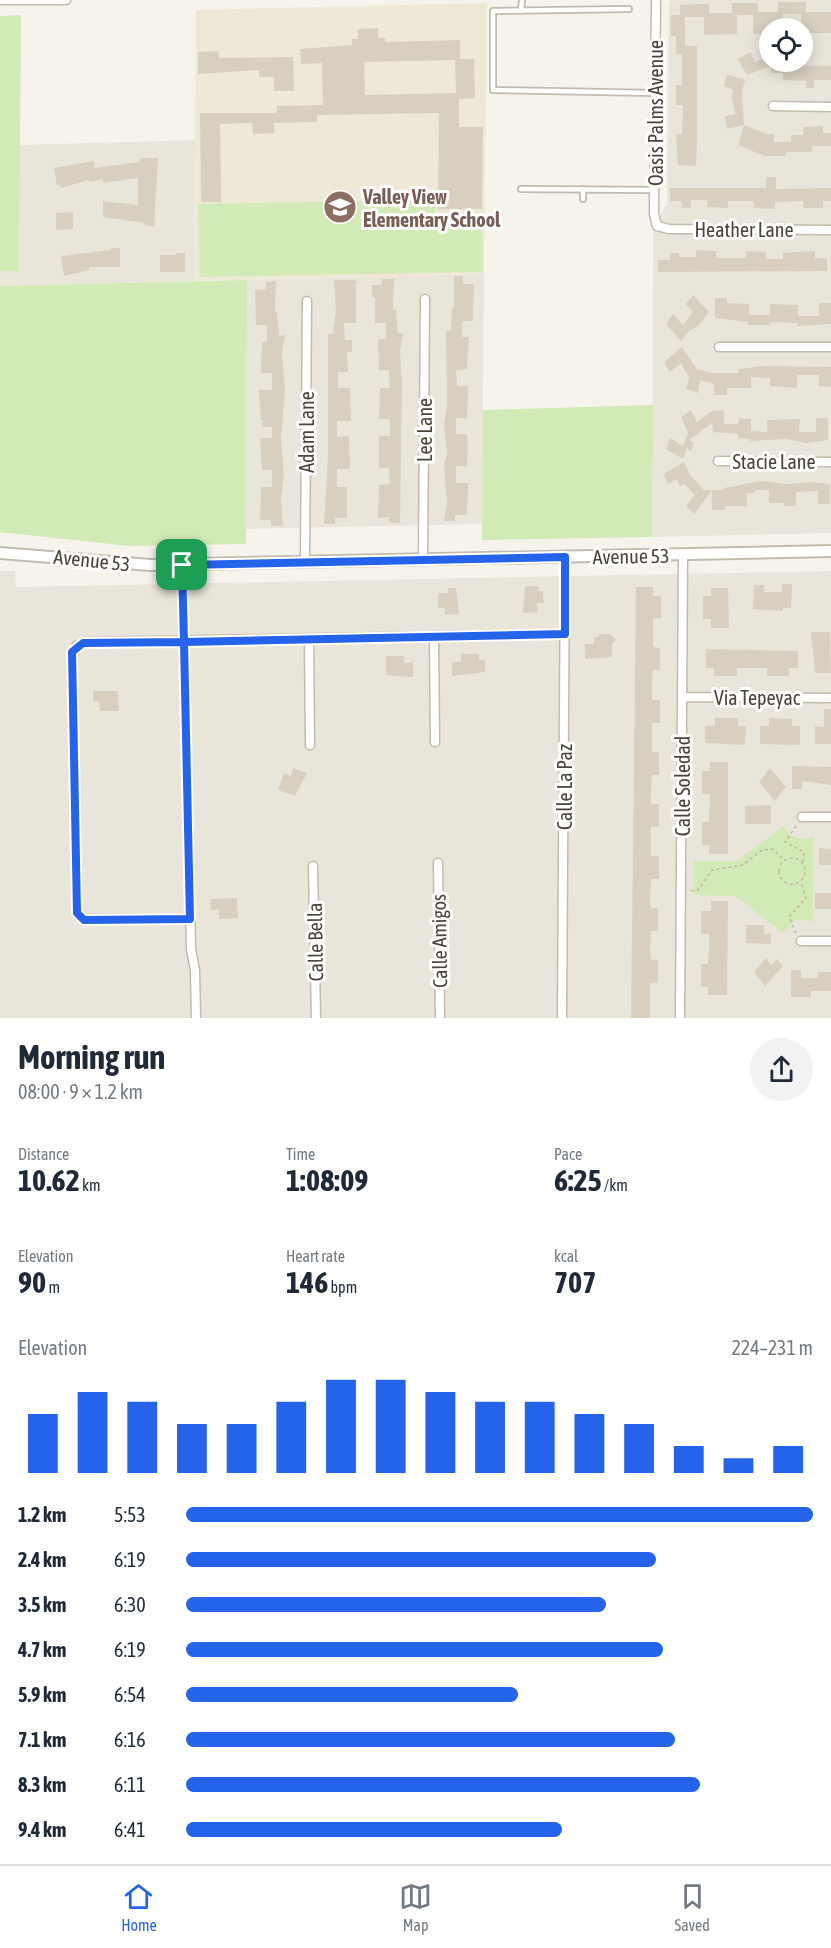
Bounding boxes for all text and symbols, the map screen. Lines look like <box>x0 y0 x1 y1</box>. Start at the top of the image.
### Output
map controls <box>759 18 813 72</box>
button: locate <box>759 18 813 72</box>
street label: Oasis Palms Avenue <box>644 40 667 186</box>
place label: Valley View Elementary School <box>362 185 501 231</box>
school or university icon: Valley View Elementary School <box>322 189 358 225</box>
street label: Heather Lane <box>695 218 794 241</box>
street label: Adam Lane <box>295 391 318 473</box>
street label: Lee Lane <box>413 398 436 462</box>
street label: Stacie Lane <box>732 450 816 473</box>
pin <box>156 539 207 590</box>
street label: Avenue 53 <box>592 544 670 568</box>
street label: Avenue 53 <box>53 545 131 575</box>
icon: arrive <box>165 548 198 581</box>
street label: Via Tepeyac <box>714 686 801 709</box>
street label: Calle Soledad <box>671 736 694 836</box>
street label: Calle La Paz <box>553 744 576 830</box>
street label: Calle Amigos <box>427 894 451 988</box>
street label: Calle Bella <box>303 902 327 982</box>
text: Morning run <box>18 1038 165 1076</box>
button: share <box>750 1038 813 1101</box>
text: 08:00 · 9 × 1.2 km <box>18 1080 143 1103</box>
text: Distance <box>18 1145 69 1163</box>
text: Time <box>286 1145 315 1163</box>
text: Pace <box>554 1145 582 1163</box>
text: 10.62 <box>18 1163 80 1197</box>
text: 1:08:09 <box>286 1163 368 1197</box>
text: 6:25 <box>554 1163 602 1197</box>
text: km <box>80 1176 101 1194</box>
text: /km <box>602 1176 628 1194</box>
text: Elevation <box>18 1247 73 1265</box>
text: Heart rate <box>286 1247 345 1265</box>
text: kcal <box>554 1247 578 1265</box>
text: 90 <box>18 1265 46 1299</box>
text: 146 <box>286 1265 328 1299</box>
text: 707 <box>554 1265 596 1299</box>
text: m <box>46 1278 60 1296</box>
text: bpm <box>328 1278 357 1296</box>
text: Elevation <box>18 1336 87 1359</box>
text: 224–231 m <box>731 1336 813 1359</box>
text: 1.2 km <box>18 1503 66 1526</box>
text: 5:53 <box>114 1503 146 1526</box>
text: 2.4 km <box>18 1548 66 1571</box>
text: 6:19 <box>114 1548 146 1571</box>
text: 3.5 km <box>18 1593 66 1616</box>
text: 6:30 <box>114 1593 146 1616</box>
text: 4.7 km <box>18 1638 66 1661</box>
text: 6:19 <box>114 1638 146 1661</box>
text: 5.9 km <box>18 1683 66 1706</box>
text: 6:54 <box>114 1683 146 1706</box>
text: 7.1 km <box>18 1728 66 1751</box>
text: 6:16 <box>114 1728 146 1751</box>
text: 8.3 km <box>18 1773 66 1796</box>
text: 6:11 <box>114 1773 146 1796</box>
text: 9.4 km <box>18 1818 66 1841</box>
text: 6:41 <box>114 1818 146 1841</box>
tab: Home <box>121 1880 157 1934</box>
tab: Map <box>399 1880 432 1934</box>
tab: Saved <box>674 1880 710 1934</box>

